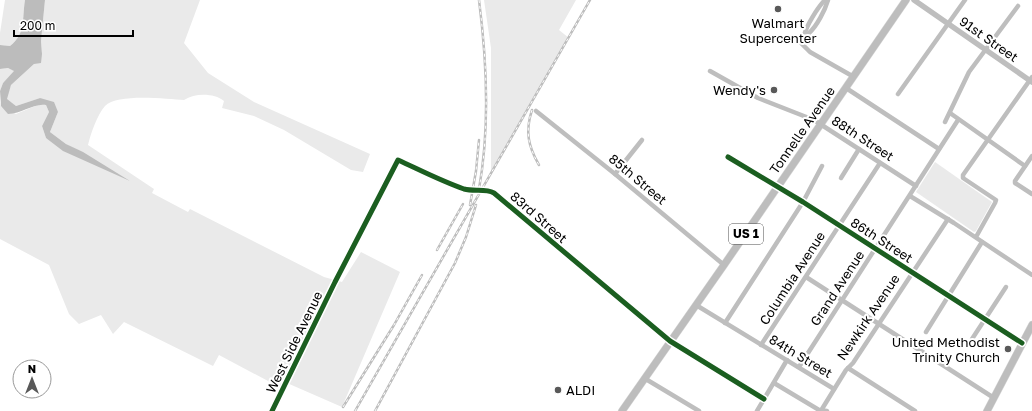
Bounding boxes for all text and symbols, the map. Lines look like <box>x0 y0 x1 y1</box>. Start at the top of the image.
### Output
marker: Walmart Supercenter <box>773 4 783 14</box>
scale bar <box>14 12 133 38</box>
street label: 91st Street <box>957 13 1021 65</box>
place label: Walmart Supercenter <box>740 15 816 46</box>
text: 200 m <box>20 18 55 33</box>
place label: Wendy's <box>713 82 766 98</box>
street label: Tonnelle Avenue <box>766 83 838 177</box>
marker: Wendy's <box>769 85 779 95</box>
street label: 88th Street <box>829 112 897 164</box>
street label: 85th Street <box>606 150 670 208</box>
street label: 83rd Street <box>507 188 571 246</box>
street label: 86th Street <box>848 214 916 266</box>
road number: US 1 <box>729 224 763 244</box>
street label: Columbia Avenue <box>756 228 828 328</box>
street label: Grand Avenue <box>807 247 867 329</box>
street label: Newkirk Avenue <box>833 271 903 363</box>
street label: West Side Avenue <box>262 288 326 396</box>
street label: 84th Street <box>767 331 835 381</box>
place label: United Methodist Trinity Church <box>892 334 1000 365</box>
marker: United Methodist Trinity Church <box>1003 344 1013 354</box>
north arrow <box>12 359 52 399</box>
text: N <box>28 362 36 375</box>
place label: ALDI <box>566 382 595 398</box>
marker: ALDI <box>553 385 563 395</box>

